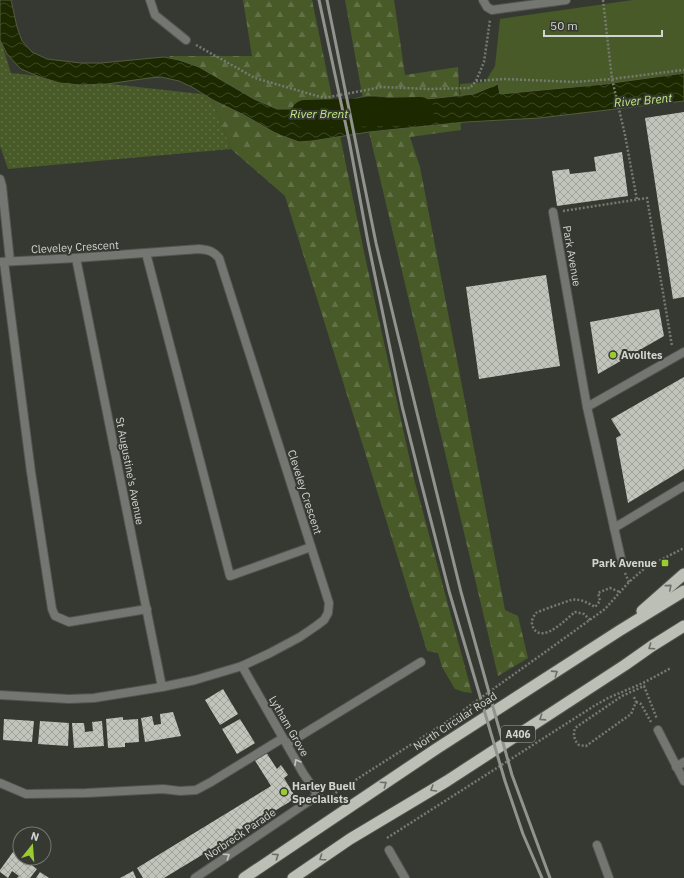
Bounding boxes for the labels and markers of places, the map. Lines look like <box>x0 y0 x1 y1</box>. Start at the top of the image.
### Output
place label: Avolites <box>621 348 663 362</box>
marker: Avolites <box>608 350 618 360</box>
place label: Park Avenue <box>592 556 657 570</box>
marker: Park Avenue <box>660 558 670 568</box>
place label: Harley Buell Specialists <box>292 779 356 806</box>
marker: Harley Buell Specialists <box>279 787 289 797</box>

